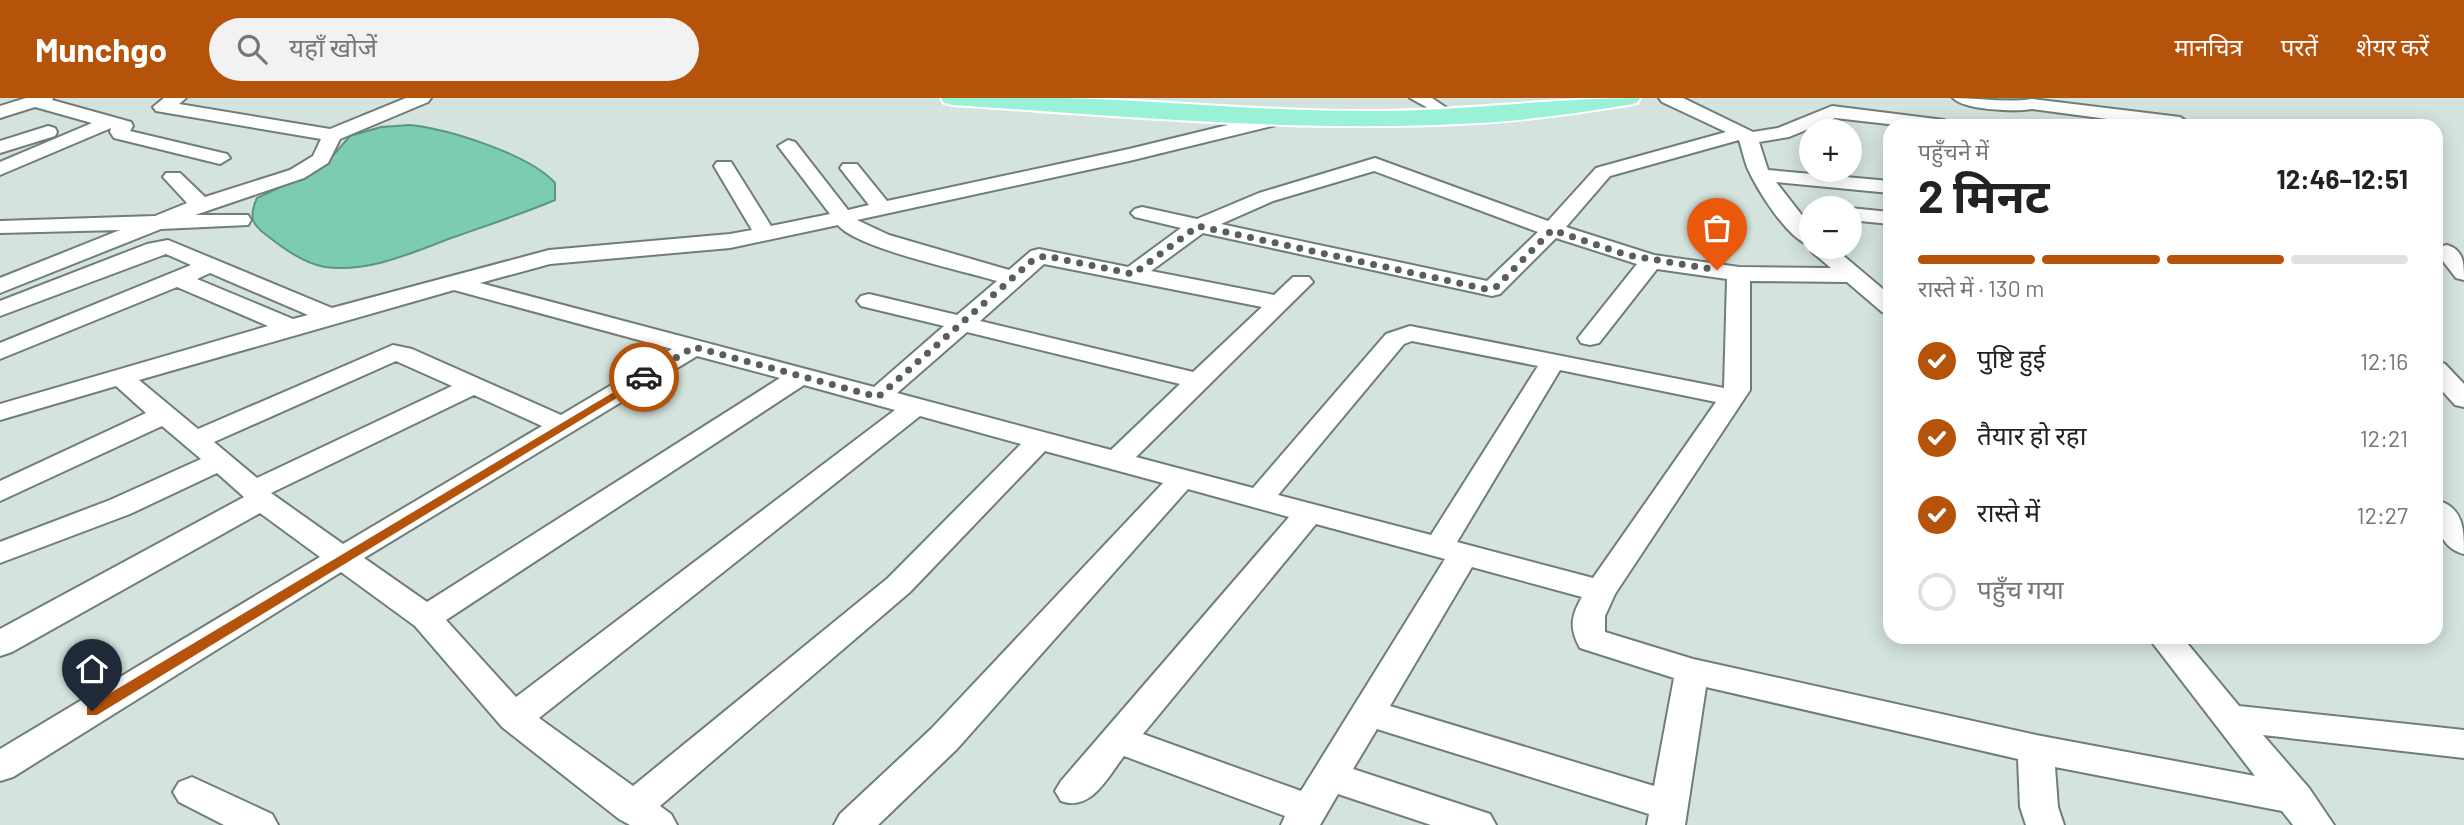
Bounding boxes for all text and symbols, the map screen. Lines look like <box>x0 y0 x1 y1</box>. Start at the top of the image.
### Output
search box <box>209 18 699 81</box>
text: Munchgo <box>35 29 167 69</box>
icon: search <box>233 30 271 68</box>
text: यहाँ खोजें <box>289 31 377 62</box>
text: मानचित्र <box>2174 32 2243 61</box>
text: परतें <box>2281 32 2318 61</box>
text: शेयर करें <box>2356 32 2429 61</box>
map controls <box>1799 119 1862 259</box>
button: + <box>1799 119 1862 182</box>
text: पहुँचने में <box>1918 137 1989 165</box>
text: 12:46–12:51 <box>2277 163 2408 194</box>
text: 2 मिनट <box>1918 167 2050 222</box>
button: − <box>1799 196 1862 259</box>
pin <box>1687 198 1747 270</box>
icon: bag <box>1698 209 1736 247</box>
text: रास्ते में · 130 m <box>1918 274 2044 302</box>
courier <box>609 342 679 412</box>
icon: check <box>1918 342 1956 380</box>
text: पुष्टि हुई <box>1977 342 2045 373</box>
text: 12:16 <box>2360 347 2408 375</box>
icon: car <box>625 358 663 396</box>
icon: check <box>1918 419 1956 457</box>
text: तैयार हो रहा <box>1977 419 2086 450</box>
text: 12:21 <box>2360 424 2408 452</box>
icon: check <box>1918 496 1956 534</box>
text: रास्ते में <box>1977 496 2040 527</box>
text: 12:27 <box>2357 501 2408 529</box>
text: पहुँच गया <box>1977 573 2064 604</box>
pin <box>62 639 122 711</box>
icon: home <box>73 650 111 688</box>

